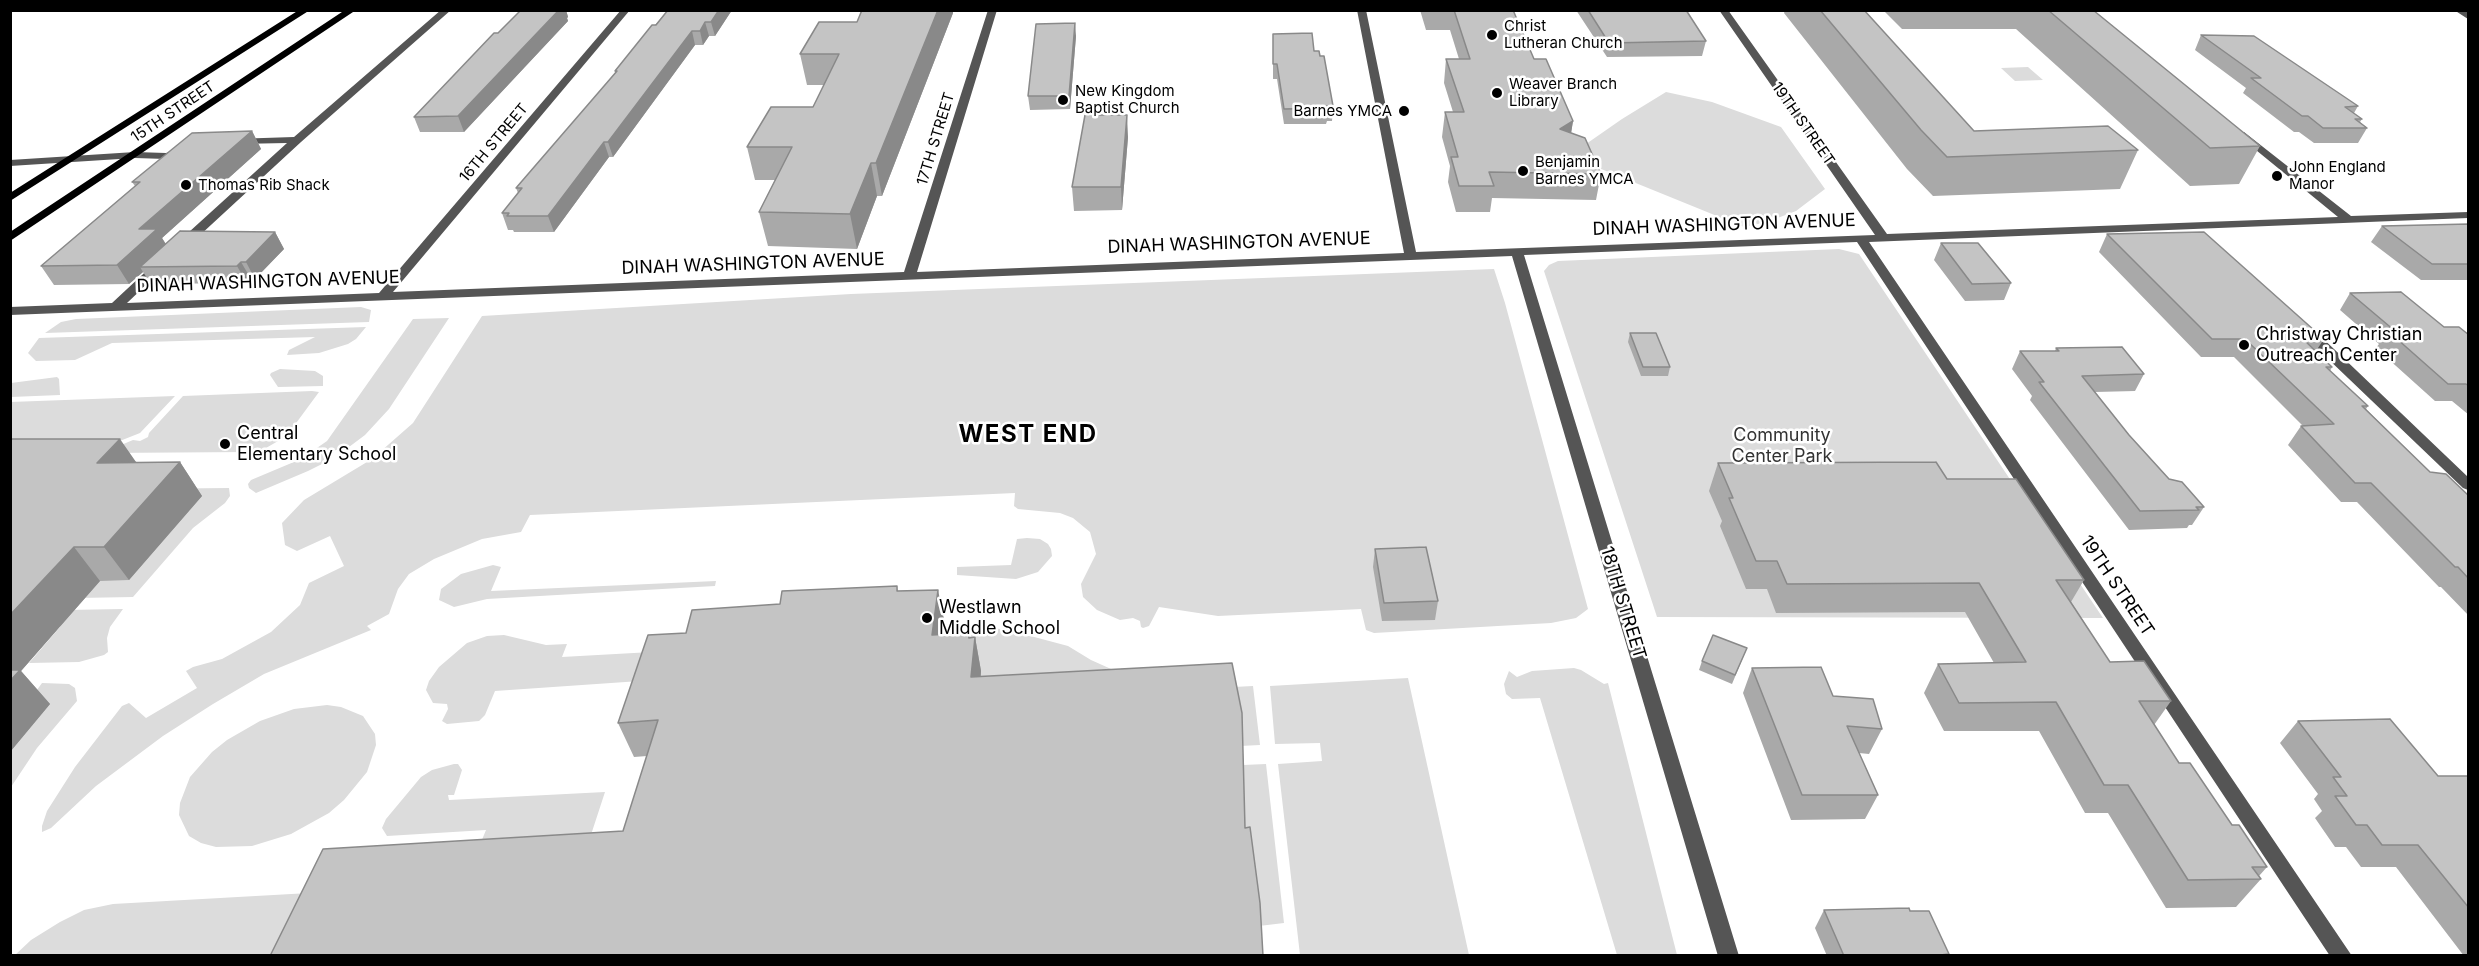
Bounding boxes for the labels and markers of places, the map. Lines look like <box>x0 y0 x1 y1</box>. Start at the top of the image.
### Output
place label: Christ Lutheran Church <box>1504 17 1623 52</box>
marker: Christ Lutheran Church <box>1485 28 1499 42</box>
place label: Weaver Branch Library <box>1509 75 1617 110</box>
place label: New Kingdom Baptist Church <box>1075 82 1180 117</box>
marker: Weaver Branch Library <box>1490 86 1504 100</box>
marker: New Kingdom Baptist Church <box>1056 93 1070 107</box>
place label: Barnes YMCA <box>1293 102 1392 120</box>
marker: Barnes YMCA <box>1397 104 1411 118</box>
place label: Benjamin Barnes YMCA <box>1535 153 1634 188</box>
place label: John England Manor <box>2289 158 2386 193</box>
marker: Benjamin Barnes YMCA <box>1516 164 1530 178</box>
marker: John England Manor <box>2270 169 2284 183</box>
place label: Thomas Rib Shack <box>198 176 330 194</box>
marker: Thomas Rib Shack <box>179 178 193 192</box>
place label: Christway Christian Outreach Center <box>2256 324 2422 366</box>
marker: Christway Christian Outreach Center <box>2237 338 2251 352</box>
place label: Central Elementary School <box>237 423 396 466</box>
marker: Central Elementary School <box>218 437 232 451</box>
place label: Westlawn Middle School <box>939 597 1060 640</box>
marker: Westlawn Middle School <box>920 611 934 625</box>

